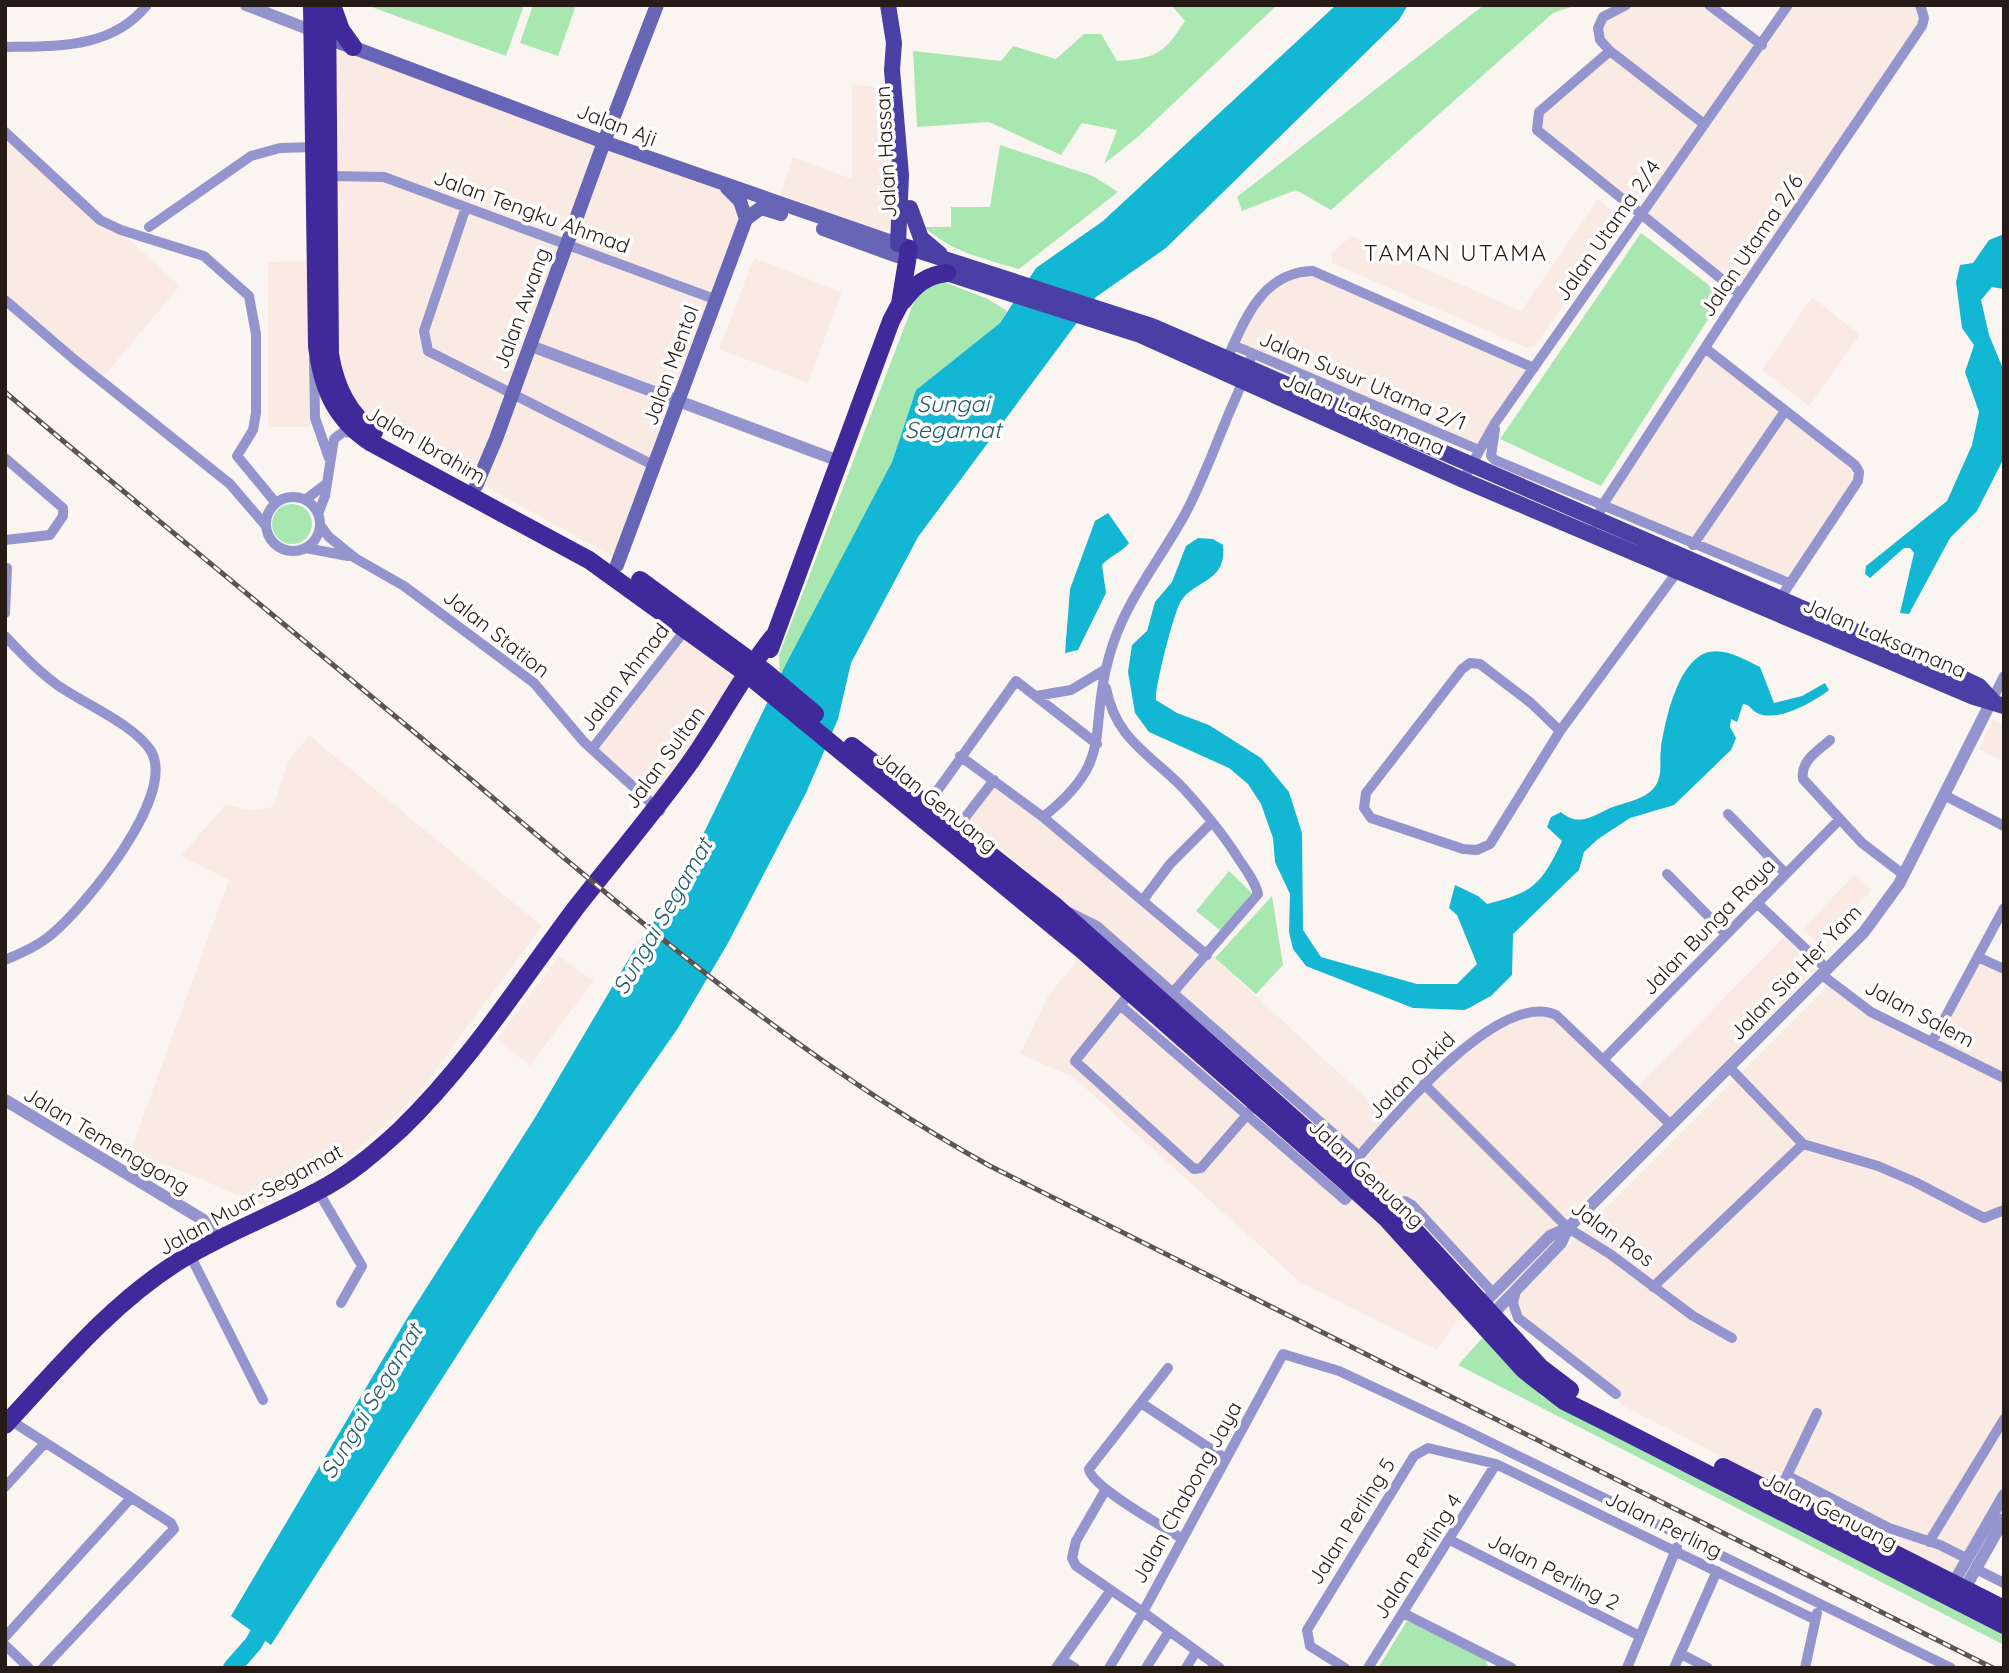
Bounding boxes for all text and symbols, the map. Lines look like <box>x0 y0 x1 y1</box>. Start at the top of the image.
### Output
street label: Jalan Hassan <box>869 85 901 219</box>
street label: Jalan Aji <box>573 97 661 151</box>
street label: Jalan Utama 2/4 <box>1549 154 1665 306</box>
street label: Jalan Tengku Ahmad <box>431 163 633 259</box>
street label: Jalan Utama 2/6 <box>1694 169 1808 321</box>
district label: TAMAN UTAMA <box>1364 238 1548 267</box>
street label: Jalan Awang <box>487 244 555 372</box>
street label: Jalan Mentol <box>636 301 704 429</box>
street label: Jalan Susur Utama 2/1 <box>1256 325 1470 435</box>
street label: Jalan Laksamana <box>1279 366 1449 460</box>
water label: Sungai Segamat <box>905 389 1004 444</box>
street label: Jalan Ibrahim <box>361 399 491 489</box>
street label: Jalan Station <box>438 583 556 683</box>
street label: Jalan Laksamana <box>1800 591 1970 683</box>
street label: Jalan Ahmad <box>574 618 674 736</box>
street label: Jalan Sultan <box>618 701 710 813</box>
street label: Jalan Genuang <box>871 744 1003 858</box>
water label: Sungai Segamat <box>606 831 720 999</box>
street label: Jalan Bunga Raya <box>1636 852 1780 1000</box>
street label: Jalan Sia Her Yam <box>1724 899 1866 1045</box>
street label: Jalan Salem <box>1861 973 1979 1053</box>
street label: Jalan Orkid <box>1362 1026 1460 1124</box>
street label: Jalan Temenggong <box>19 1080 195 1200</box>
street label: Jalan Genuang <box>1304 1113 1430 1233</box>
street label: Jalan Muar-Segamat <box>153 1138 347 1260</box>
street label: Jalan Ros <box>1566 1194 1660 1272</box>
water label: Sungai Segamat <box>313 1316 430 1484</box>
street label: Jalan Chabong Jaya <box>1125 1396 1247 1588</box>
street label: Jalan Perling 5 <box>1302 1453 1400 1589</box>
street label: Jalan Genuang <box>1758 1465 1902 1555</box>
street label: Jalan Perling <box>1601 1484 1727 1564</box>
street label: Jalan Perling 4 <box>1367 1489 1467 1623</box>
street label: Jalan Perling 2 <box>1484 1527 1624 1615</box>

